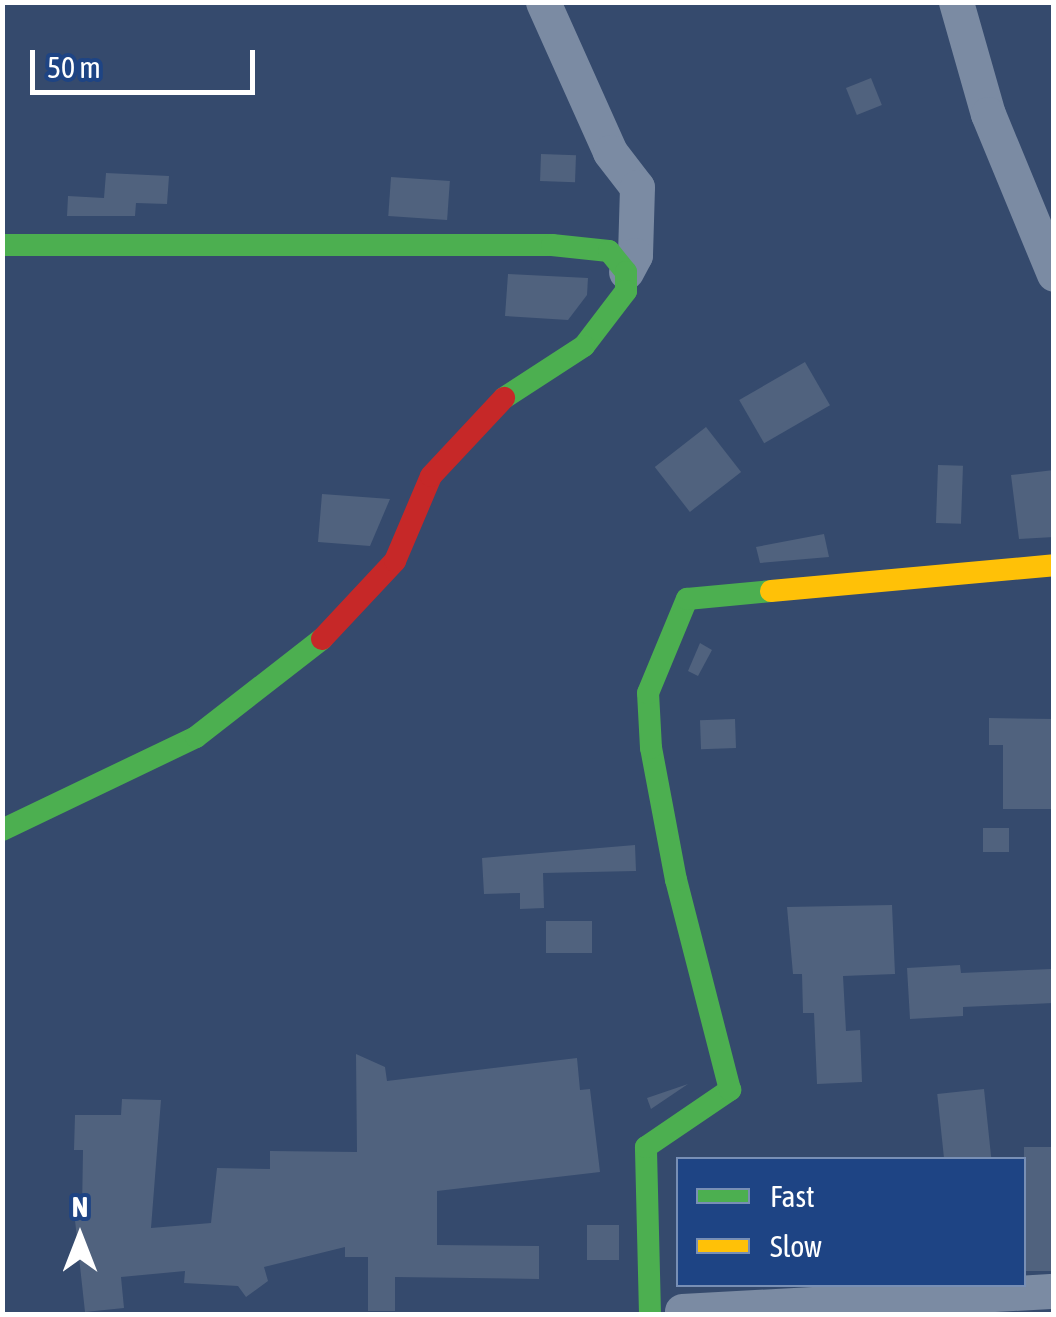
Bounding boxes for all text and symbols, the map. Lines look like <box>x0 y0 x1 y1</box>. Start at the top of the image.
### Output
scale bar <box>35 30 260 92</box>
text: 50 m <box>47 50 101 84</box>
legend <box>676 1157 1026 1287</box>
text: Fast <box>770 1179 815 1213</box>
north arrow <box>30 1187 130 1287</box>
text: N <box>72 1191 88 1223</box>
text: Slow <box>770 1229 822 1263</box>

